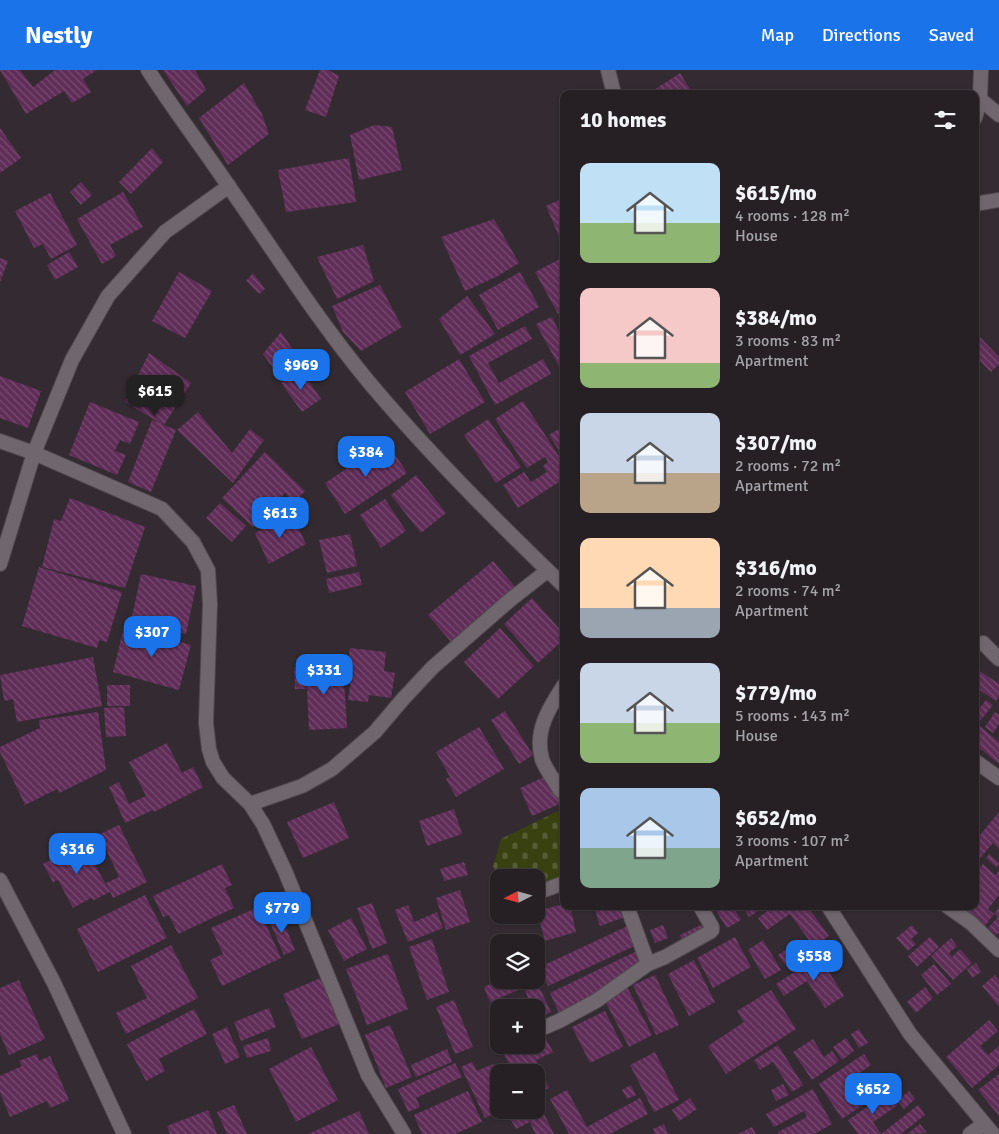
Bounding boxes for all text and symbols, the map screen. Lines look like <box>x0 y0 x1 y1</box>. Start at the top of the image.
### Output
text: Nestly <box>25 20 92 50</box>
text: Map <box>761 24 794 46</box>
text: Directions <box>822 24 901 46</box>
text: Saved <box>929 24 974 46</box>
icon: filters <box>931 106 959 134</box>
text: 10 homes <box>580 107 666 133</box>
text: $615/mo <box>735 180 817 206</box>
icon: home <box>620 183 680 243</box>
text: 4 rooms · 128 m² <box>735 206 850 226</box>
text: House <box>735 226 778 246</box>
text: $384/mo <box>735 305 817 331</box>
icon: home <box>620 308 680 368</box>
text: 3 rooms · 83 m² <box>735 331 841 351</box>
pin: $969 <box>271 348 331 391</box>
text: Apartment <box>735 351 808 371</box>
text: $969 <box>284 355 318 375</box>
pin: $615 <box>125 374 185 417</box>
text: $615 <box>138 381 172 401</box>
text: $307/mo <box>735 430 817 456</box>
icon: home <box>620 433 680 493</box>
pin: $384 <box>336 436 396 478</box>
text: $384 <box>349 442 383 462</box>
text: 2 rooms · 72 m² <box>735 456 841 476</box>
text: Apartment <box>735 476 808 496</box>
pin: $613 <box>250 496 310 539</box>
text: $613 <box>263 503 297 523</box>
text: $316/mo <box>735 555 817 581</box>
icon: home <box>620 558 680 618</box>
text: 2 rooms · 74 m² <box>735 581 841 601</box>
text: Apartment <box>735 601 808 621</box>
pin: $307 <box>122 616 182 658</box>
text: $307 <box>135 622 169 642</box>
pin: $331 <box>294 654 354 696</box>
text: $331 <box>307 660 341 680</box>
text: $779/mo <box>735 680 817 706</box>
icon: home <box>620 683 680 743</box>
text: 5 rooms · 143 m² <box>735 706 850 726</box>
text: House <box>735 726 778 746</box>
text: $652/mo <box>735 805 817 831</box>
icon: home <box>620 808 680 868</box>
text: 3 rooms · 107 m² <box>735 831 850 851</box>
pin: $316 <box>47 832 107 875</box>
text: $316 <box>60 839 94 859</box>
text: Apartment <box>735 851 808 871</box>
north arrow <box>490 869 545 924</box>
map controls <box>490 869 545 1119</box>
pin: $779 <box>252 892 312 934</box>
text: $779 <box>265 898 299 918</box>
button: layers <box>490 934 545 989</box>
pin: $558 <box>784 940 844 982</box>
text: $558 <box>797 946 831 966</box>
button: + <box>490 999 545 1054</box>
button: − <box>490 1064 545 1119</box>
pin: $652 <box>843 1072 903 1115</box>
text: $652 <box>856 1079 890 1099</box>

